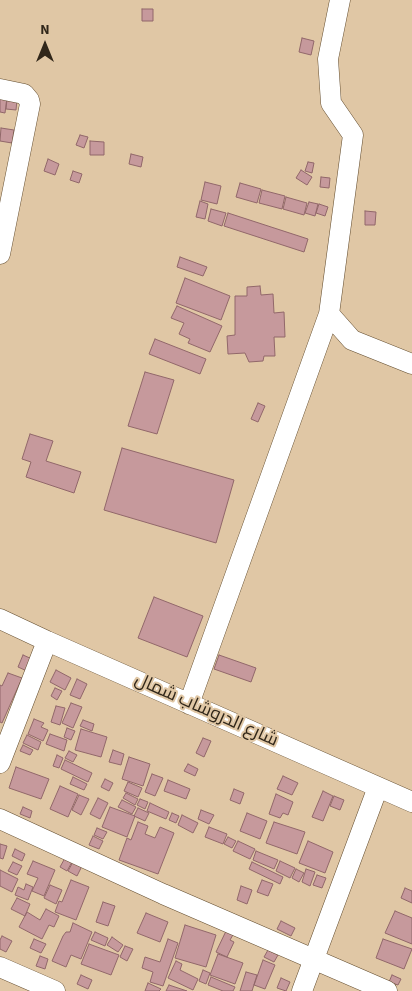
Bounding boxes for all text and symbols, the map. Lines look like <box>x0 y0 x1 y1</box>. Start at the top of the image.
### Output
north arrow <box>20 20 70 70</box>
text: N <box>40 20 50 40</box>
street label: شارع الدروشاب شمال <box>131 670 281 752</box>

